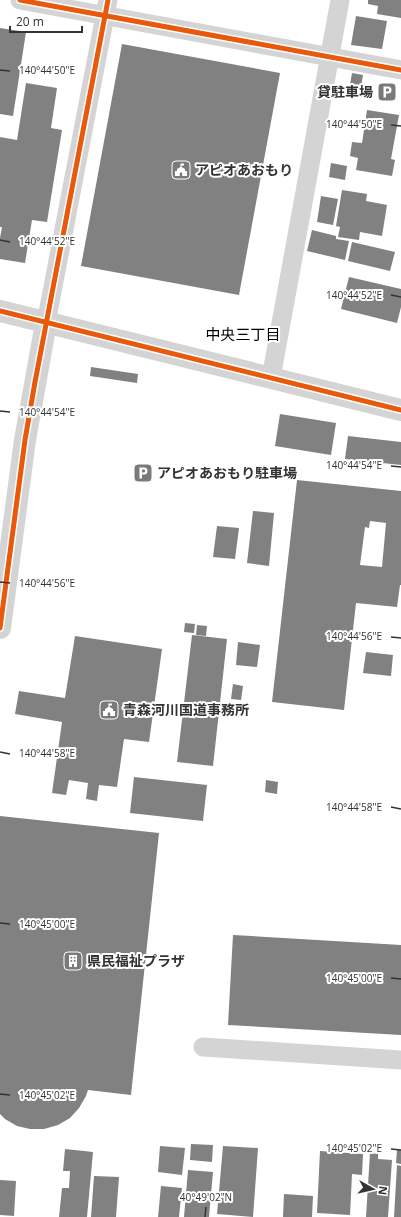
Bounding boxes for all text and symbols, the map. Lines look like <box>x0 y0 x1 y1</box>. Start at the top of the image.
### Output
scale bar <box>10 8 82 34</box>
text: 20 m <box>16 13 44 30</box>
text: 140°44'50"E <box>19 63 75 77</box>
parking icon: 貸駐車場 <box>376 81 398 103</box>
place label: 貸駐車場 <box>317 82 373 101</box>
text: 140°44'50"E <box>326 117 382 131</box>
public building icon: アピオあおもり <box>170 159 192 181</box>
place label: アピオあおもり <box>195 160 293 179</box>
text: 140°44'52"E <box>19 234 75 248</box>
text: 140°44'52"E <box>326 288 382 302</box>
district label: 中央三丁目 <box>205 324 281 344</box>
text: 140°44'54"E <box>19 405 75 419</box>
text: 140°44'54"E <box>326 458 382 472</box>
parking icon: アピオあおもり駐車場 <box>132 462 154 484</box>
place label: アピオあおもり駐車場 <box>157 463 297 482</box>
text: 140°44'56"E <box>19 576 75 590</box>
text: 140°44'56"E <box>326 629 382 643</box>
public building icon: 青森河川国道事務所 <box>98 699 120 721</box>
place label: 青森河川国道事務所 <box>123 700 249 719</box>
text: 140°44'58"E <box>19 746 75 760</box>
text: 140°44'58"E <box>326 800 382 814</box>
text: 140°45'00"E <box>19 917 75 931</box>
building icon: 県民福祉プラザ <box>62 950 84 972</box>
place label: 県民福祉プラザ <box>87 951 185 970</box>
text: 140°45'00"E <box>326 971 382 985</box>
text: 140°45'02"E <box>19 1088 75 1102</box>
text: 140°45'02"E <box>326 1141 382 1155</box>
north arrow <box>353 1169 393 1209</box>
text: N <box>375 1185 391 1196</box>
text: 40°49'02"N <box>180 1190 232 1204</box>

